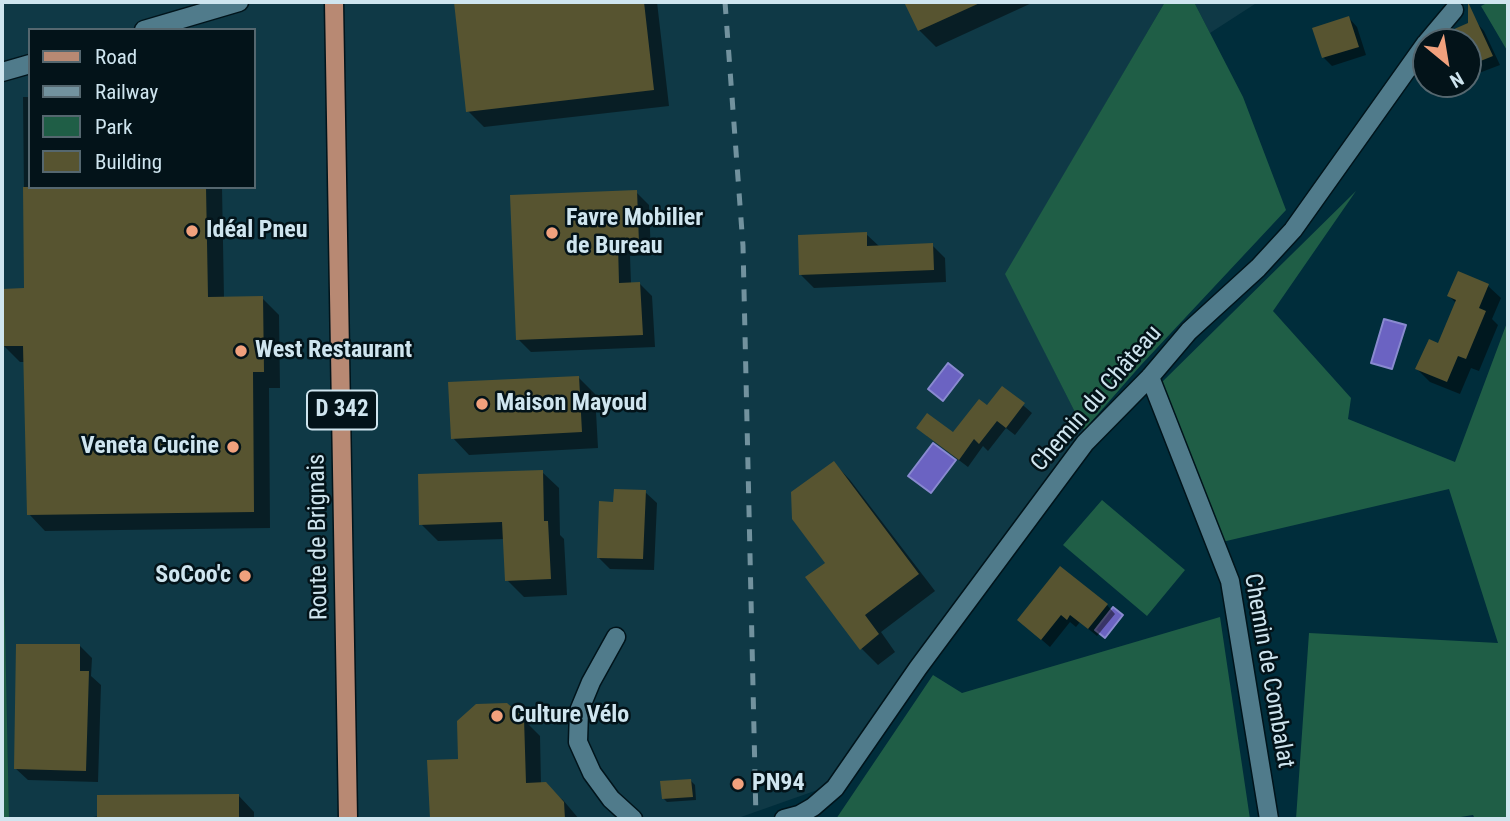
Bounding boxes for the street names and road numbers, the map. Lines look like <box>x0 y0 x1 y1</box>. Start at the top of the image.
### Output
street label: Chemin du Château <box>1026 320 1168 478</box>
road number: D 342 <box>307 390 377 430</box>
street label: Route de Brignais <box>303 454 335 620</box>
street label: Chemin de Combalat <box>1237 572 1299 770</box>

